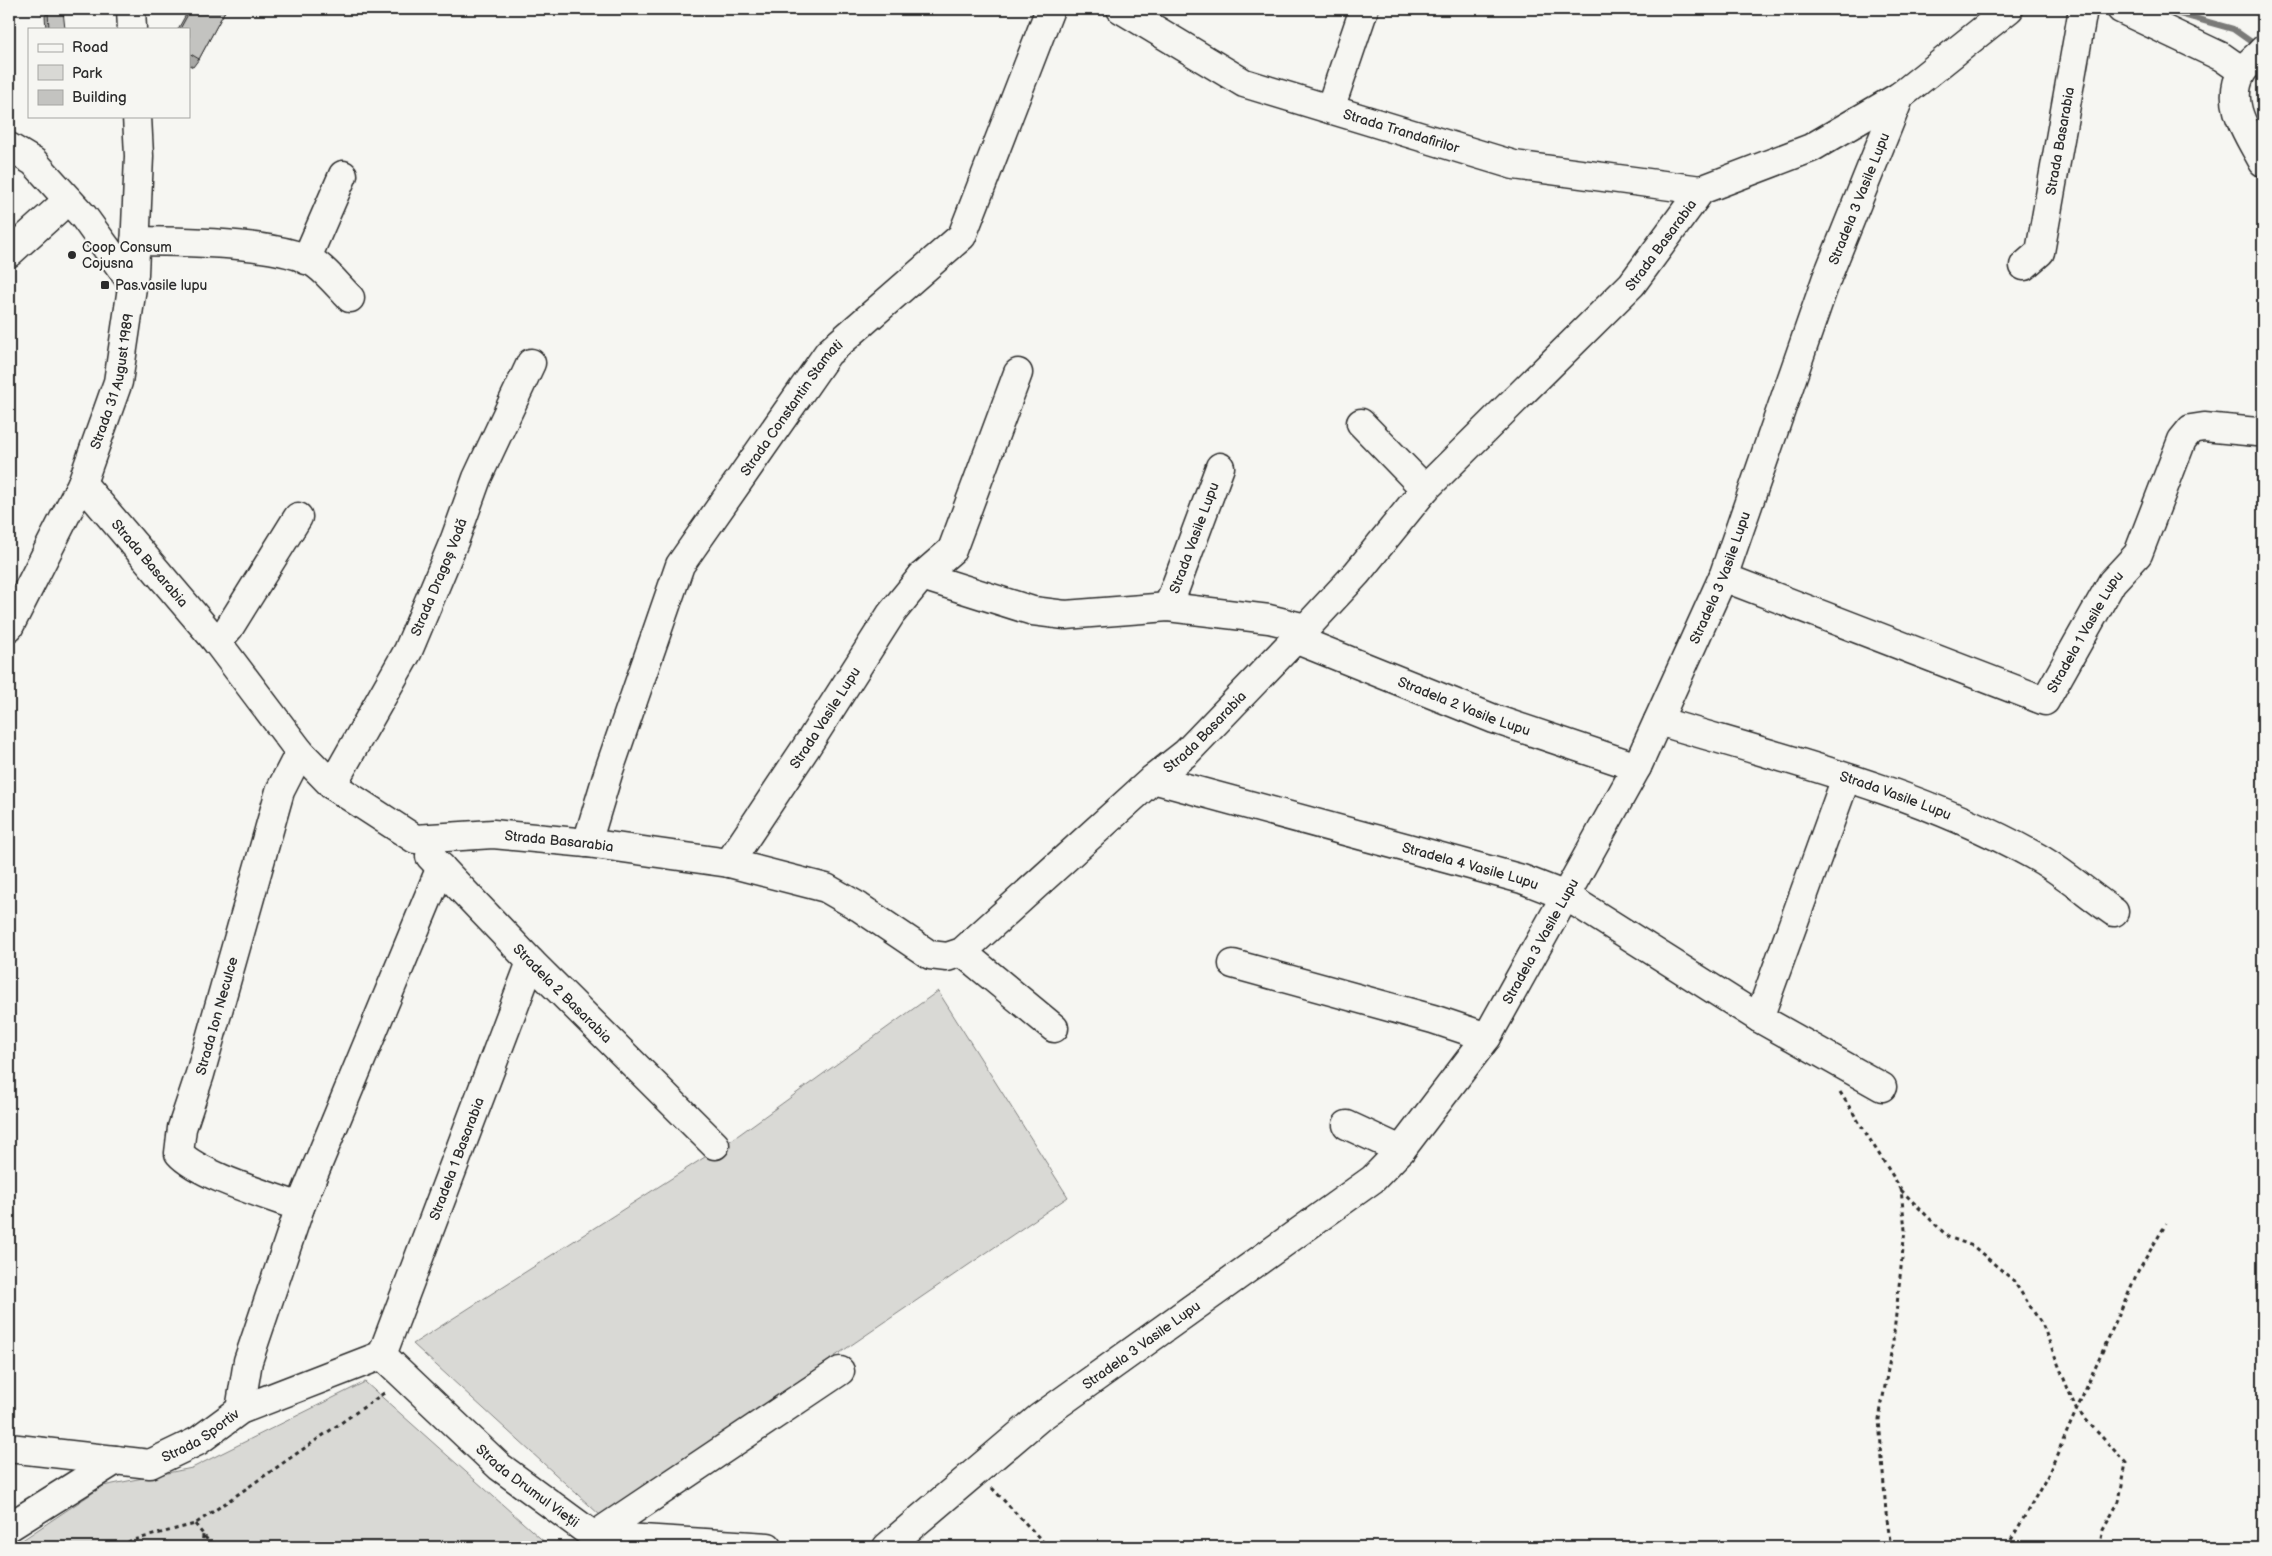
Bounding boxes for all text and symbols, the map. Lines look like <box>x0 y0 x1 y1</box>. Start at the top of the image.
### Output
legend <box>28 28 190 118</box>
text: Road <box>72 38 108 57</box>
text: Park <box>72 64 103 83</box>
street label: Strada Basarabia <box>2042 86 2078 196</box>
text: Building <box>72 88 127 107</box>
street label: Strada Trandafirilor <box>1341 106 1462 157</box>
street label: Stradela 3 Vasile Lupu <box>1825 130 1893 267</box>
street label: Strada Basarabia <box>1622 196 1700 295</box>
place label: Coop Consum Cojusna <box>82 239 172 272</box>
marker: Coop Consum Cojusna <box>66 249 78 261</box>
place label: Pas.vasile lupu <box>115 277 207 294</box>
marker: Pas.vasile lupu <box>99 279 111 291</box>
street label: Strada 31 August 1989 <box>87 312 137 452</box>
street label: Strada Constantin Stamati <box>737 336 846 479</box>
street label: Strada Vasile Lupu <box>1166 480 1223 596</box>
street label: Stradela 3 Vasile Lupu <box>1686 509 1754 647</box>
street label: Strada Basarabia <box>108 516 192 611</box>
street label: Strada Dragoș Vodă <box>407 516 471 639</box>
street label: Stradela 1 Vasile Lupu <box>2043 568 2127 696</box>
street label: Strada Vasile Lupu <box>786 664 864 772</box>
street label: Stradela 2 Vasile Lupu <box>1395 673 1532 740</box>
street label: Strada Basarabia <box>1160 688 1250 777</box>
street label: Strada Vasile Lupu <box>1838 768 1954 824</box>
street label: Strada Basarabia <box>504 827 615 856</box>
street label: Stradela 4 Vasile Lupu <box>1400 839 1541 894</box>
street label: Stradela 3 Vasile Lupu <box>1499 876 1582 1007</box>
street label: Stradela 2 Basarabia <box>509 941 615 1047</box>
street label: Strada Ion Neculce <box>192 955 242 1077</box>
street label: Stradela 1 Basarabia <box>426 1095 488 1223</box>
street label: Stradela 3 Vasile Lupu <box>1079 1297 1204 1393</box>
street label: Strada Sportiv <box>159 1405 243 1466</box>
street label: Strada Drumul Vieții <box>472 1441 582 1531</box>

